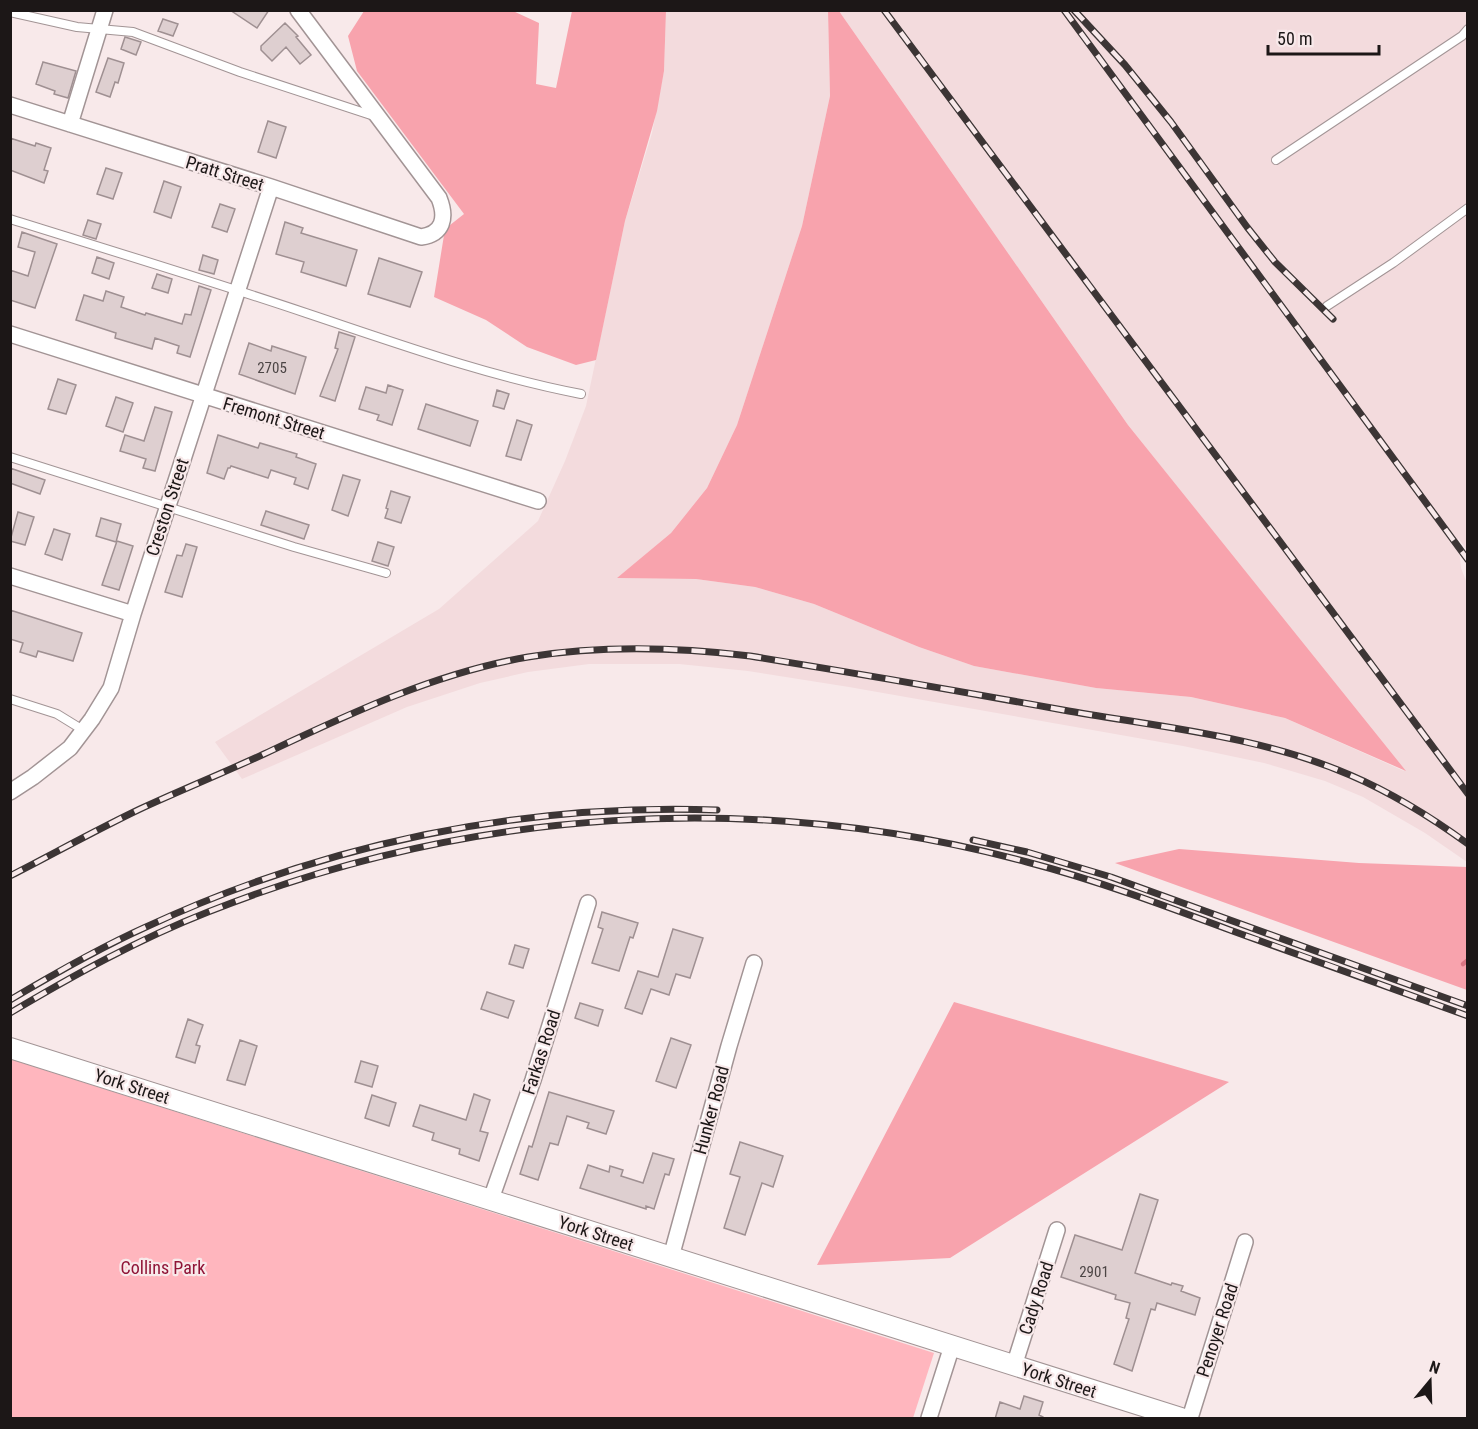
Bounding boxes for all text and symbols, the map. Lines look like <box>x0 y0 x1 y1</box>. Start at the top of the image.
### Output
scale bar <box>1268 18 1379 56</box>
text: 50 m <box>1277 28 1312 49</box>
street label: Pratt Street <box>183 151 267 195</box>
house number: 2705 <box>257 359 287 377</box>
street label: Fremont Street <box>221 393 327 443</box>
street label: Creston Street <box>141 456 193 558</box>
street label: Farkas Road <box>517 1007 565 1097</box>
street label: Hunker Road <box>689 1063 733 1157</box>
street label: York Street <box>92 1064 172 1108</box>
street label: York Street <box>556 1211 636 1255</box>
park label: Collins Park <box>121 1257 205 1278</box>
street label: Cady Road <box>1014 1259 1058 1337</box>
house number: 2901 <box>1079 1263 1109 1281</box>
street label: Penoyer Road <box>1192 1280 1242 1380</box>
north arrow <box>1400 1351 1460 1411</box>
text: N <box>1427 1357 1442 1378</box>
street label: York Street <box>1019 1358 1099 1402</box>

